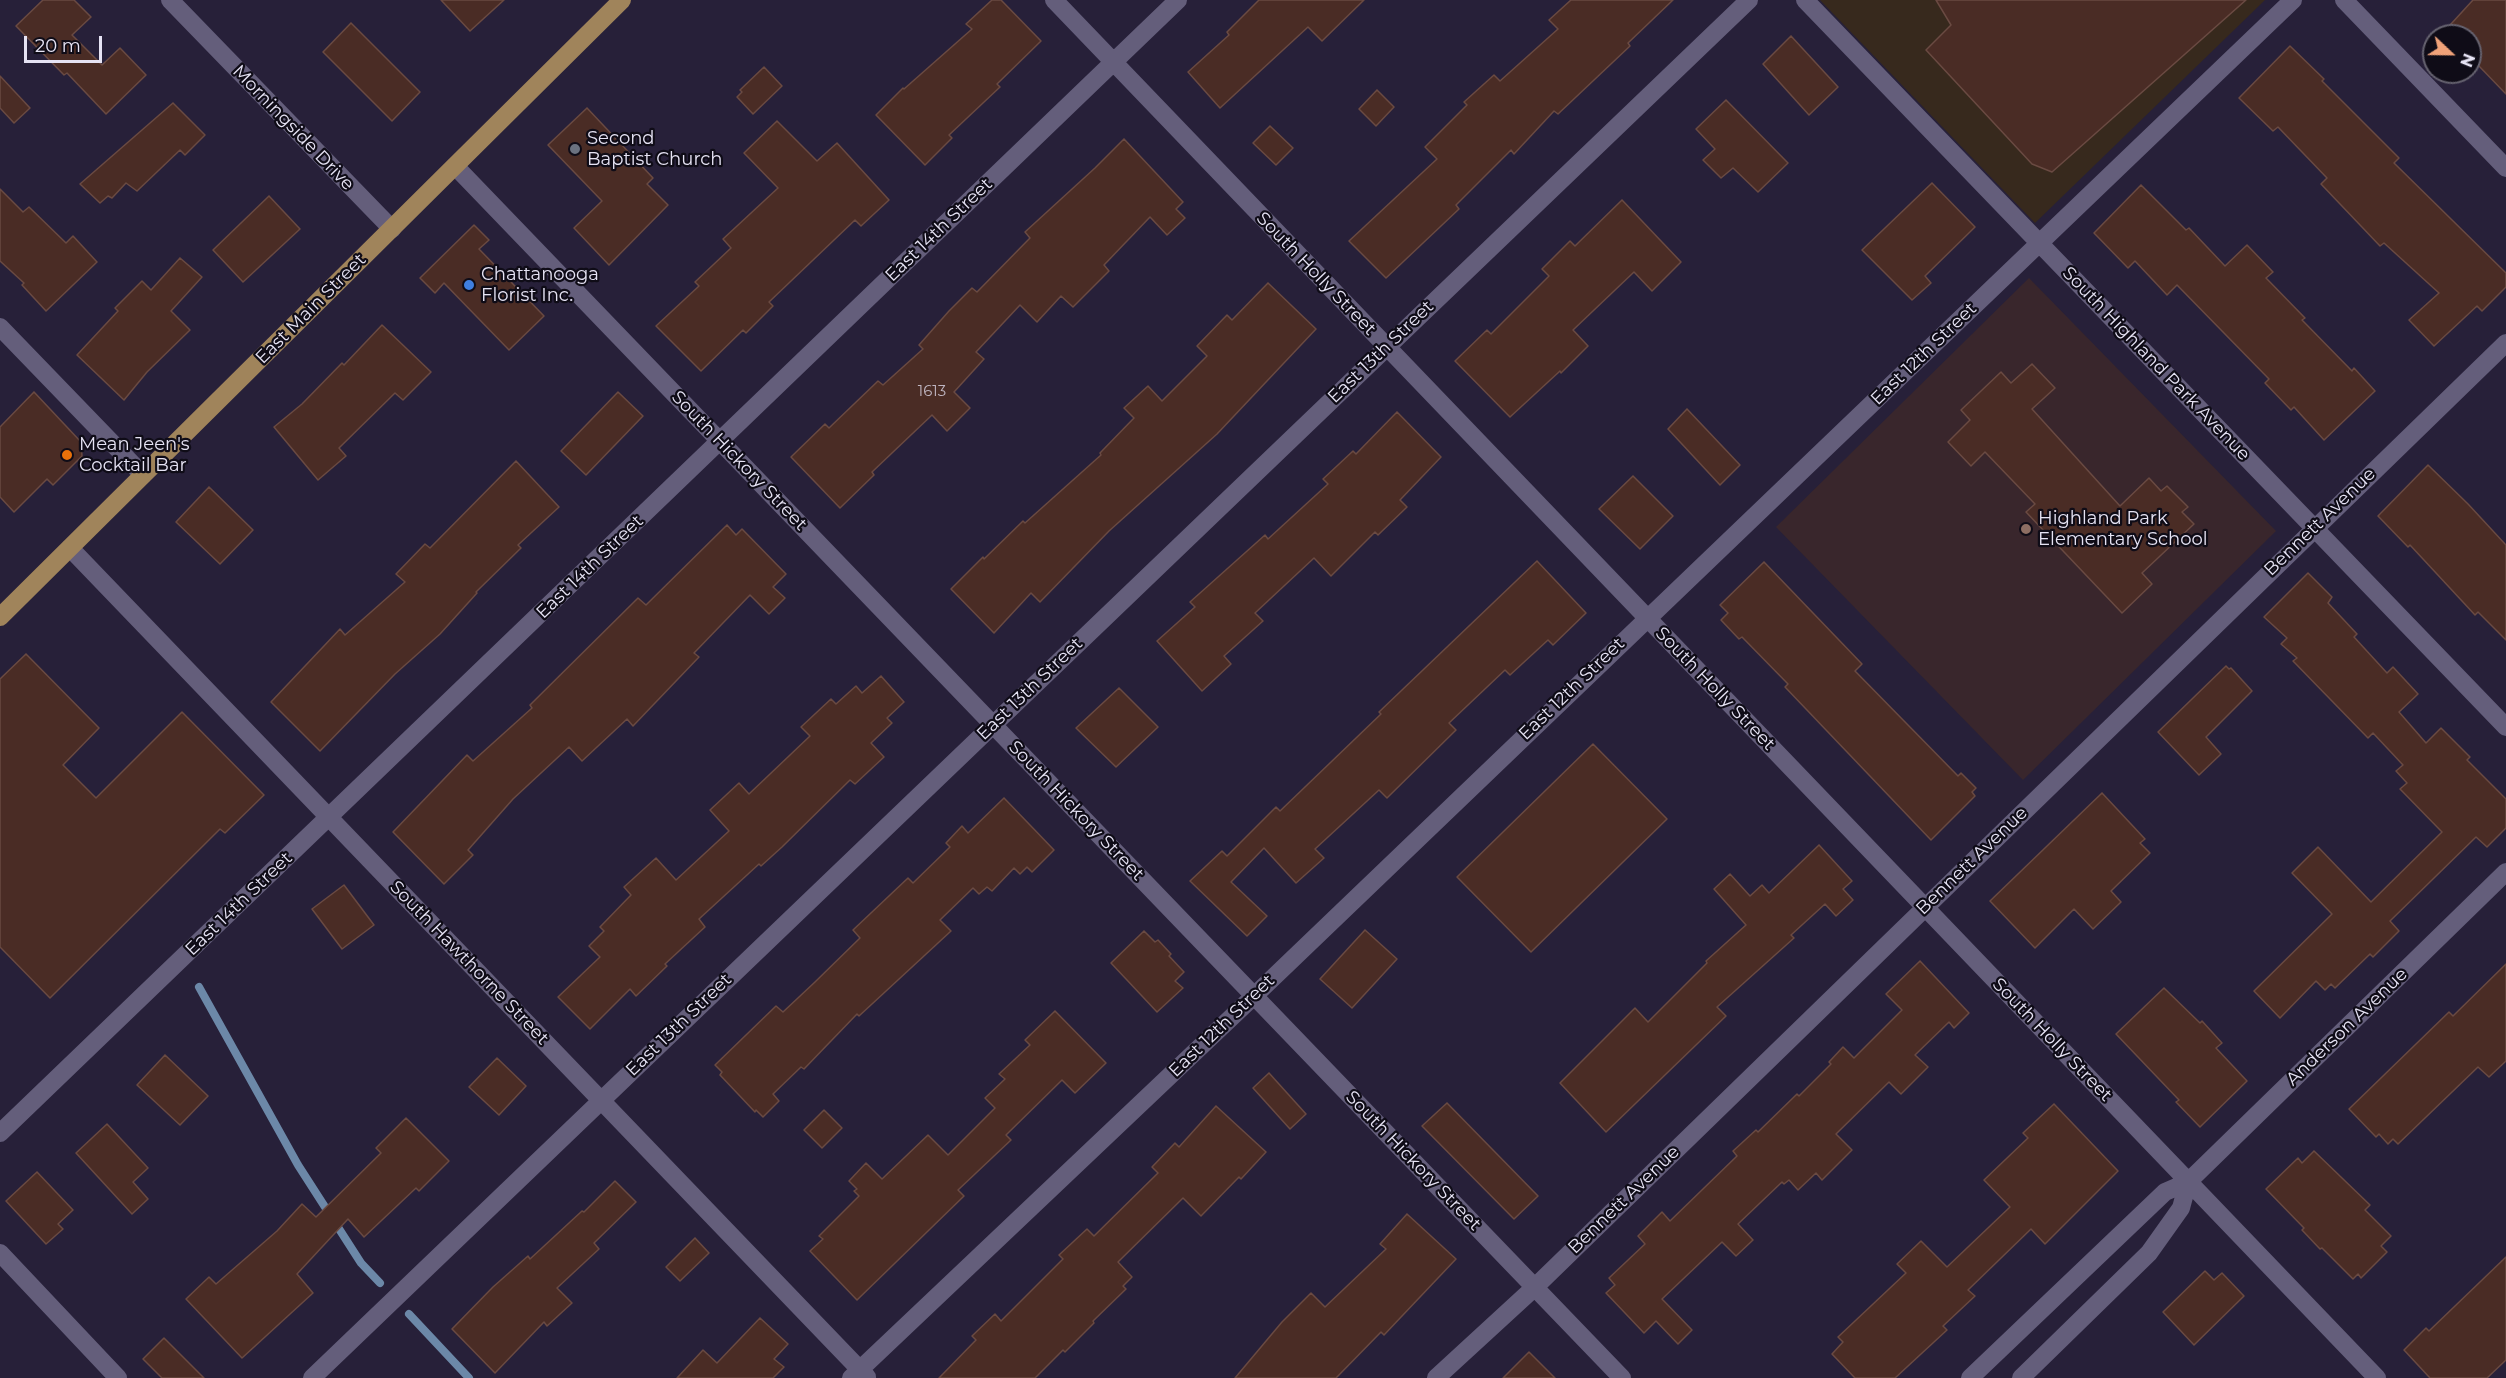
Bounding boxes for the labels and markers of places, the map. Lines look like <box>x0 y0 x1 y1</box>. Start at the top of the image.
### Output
place label: Second Baptist Church <box>587 128 723 170</box>
marker: Second Baptist Church <box>568 142 582 156</box>
place label: Chattanooga Florist Inc. <box>481 264 599 306</box>
marker: Chattanooga Florist Inc. <box>462 278 476 292</box>
place label: Mean Jeen's Cocktail Bar <box>79 434 190 476</box>
marker: Mean Jeen's Cocktail Bar <box>60 448 74 462</box>
place label: Highland Park Elementary School <box>2038 508 2208 550</box>
marker: Highland Park Elementary School <box>2019 522 2033 536</box>

